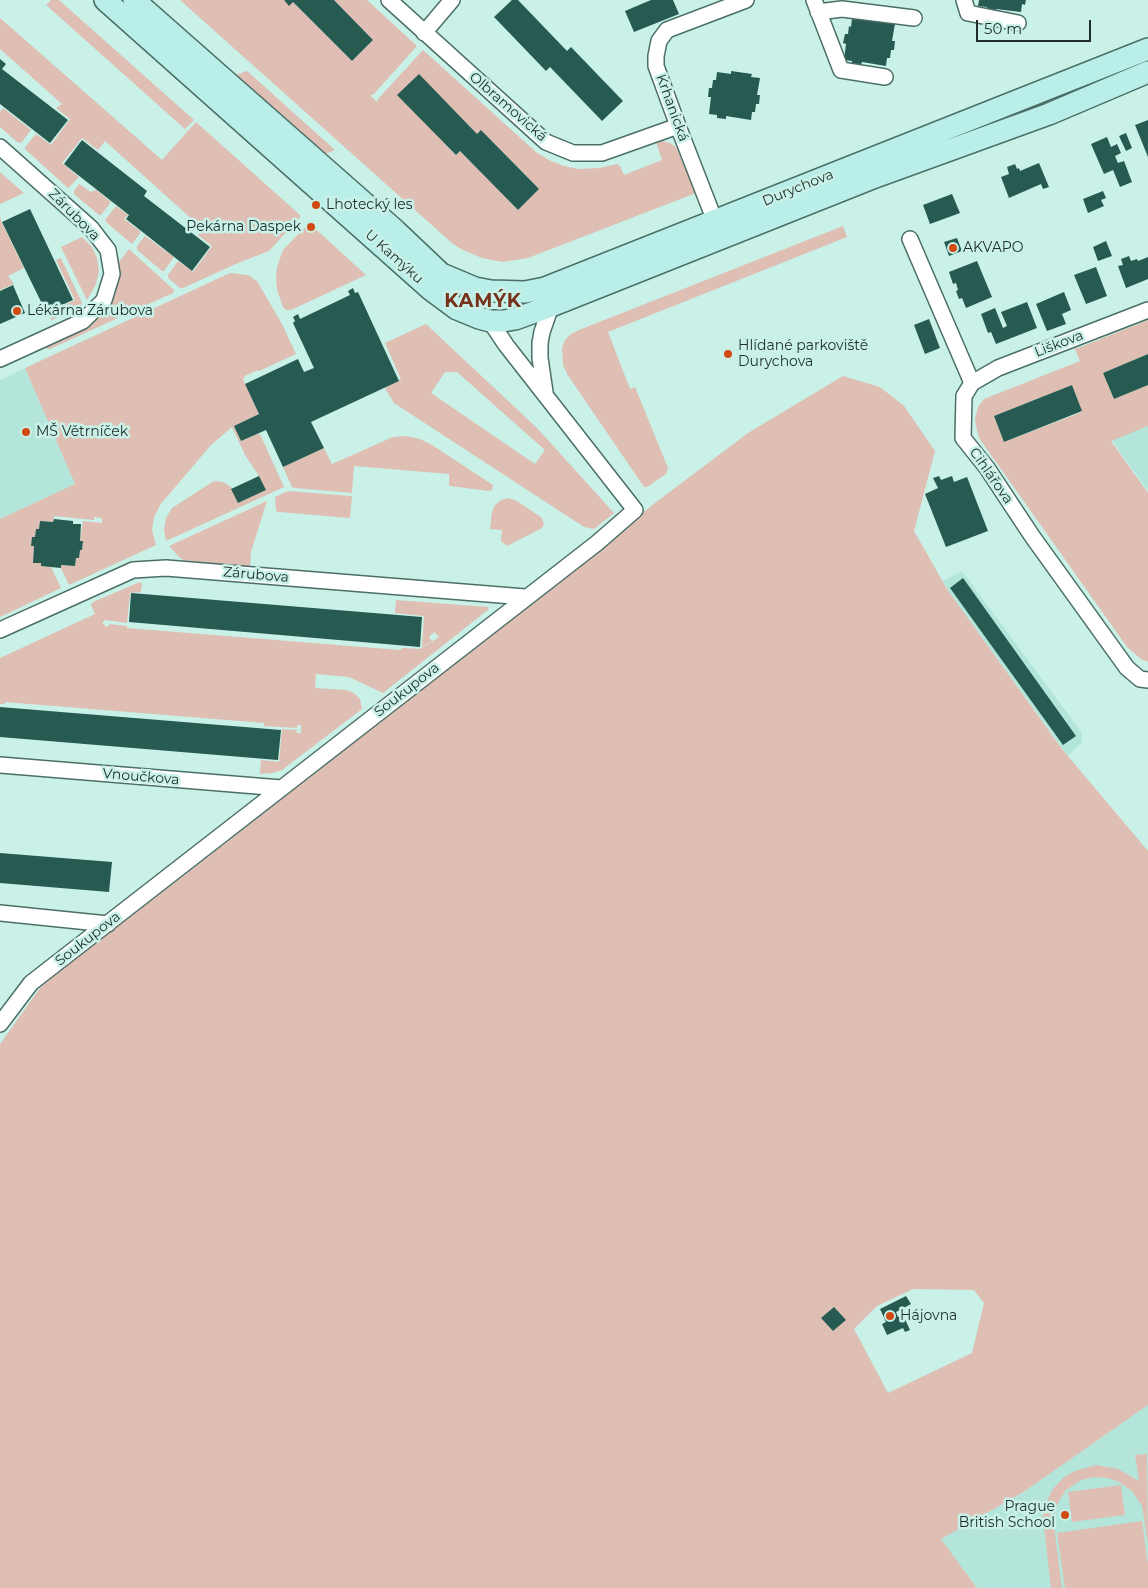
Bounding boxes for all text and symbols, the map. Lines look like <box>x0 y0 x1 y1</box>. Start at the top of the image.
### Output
scale bar <box>978 10 1093 42</box>
text: 50 m <box>984 19 1022 38</box>
street label: Olbramovická <box>466 69 550 145</box>
street label: Krhanická <box>652 72 692 144</box>
street label: Durychova <box>760 166 836 210</box>
street label: Zárubova <box>45 186 103 244</box>
place label: Lhotecký les <box>326 197 412 213</box>
marker: Lhotecký les <box>310 199 322 211</box>
place label: Pekárna Daspek <box>186 219 301 235</box>
marker: Pekárna Daspek <box>305 221 317 233</box>
street label: U Kamýku <box>361 226 427 288</box>
place label: AKVAPO <box>963 240 1024 256</box>
marker: AKVAPO <box>947 242 959 254</box>
district label: KAMÝK <box>444 290 522 312</box>
place label: Lékárna Zárubova <box>27 303 153 319</box>
marker: Lékárna Zárubova <box>11 305 23 317</box>
street label: Liškova <box>1032 327 1086 361</box>
place label: Hlídané parkoviště Durychova <box>738 338 868 371</box>
marker: Hlídané parkoviště Durychova <box>722 348 734 360</box>
place label: MŠ Větrníček <box>36 424 128 440</box>
marker: MŠ Větrníček <box>20 426 32 438</box>
street label: Cihlářova <box>966 445 1016 507</box>
street label: Zárubova <box>222 564 290 586</box>
street label: Soukupova <box>371 659 443 721</box>
street label: Vnoučkova <box>102 765 180 789</box>
street label: Soukupova <box>52 908 124 970</box>
place label: Hájovna <box>900 1308 957 1324</box>
marker: Hájovna <box>884 1310 896 1322</box>
place label: Prague British School <box>959 1499 1055 1531</box>
marker: Prague British School <box>1059 1509 1071 1521</box>

